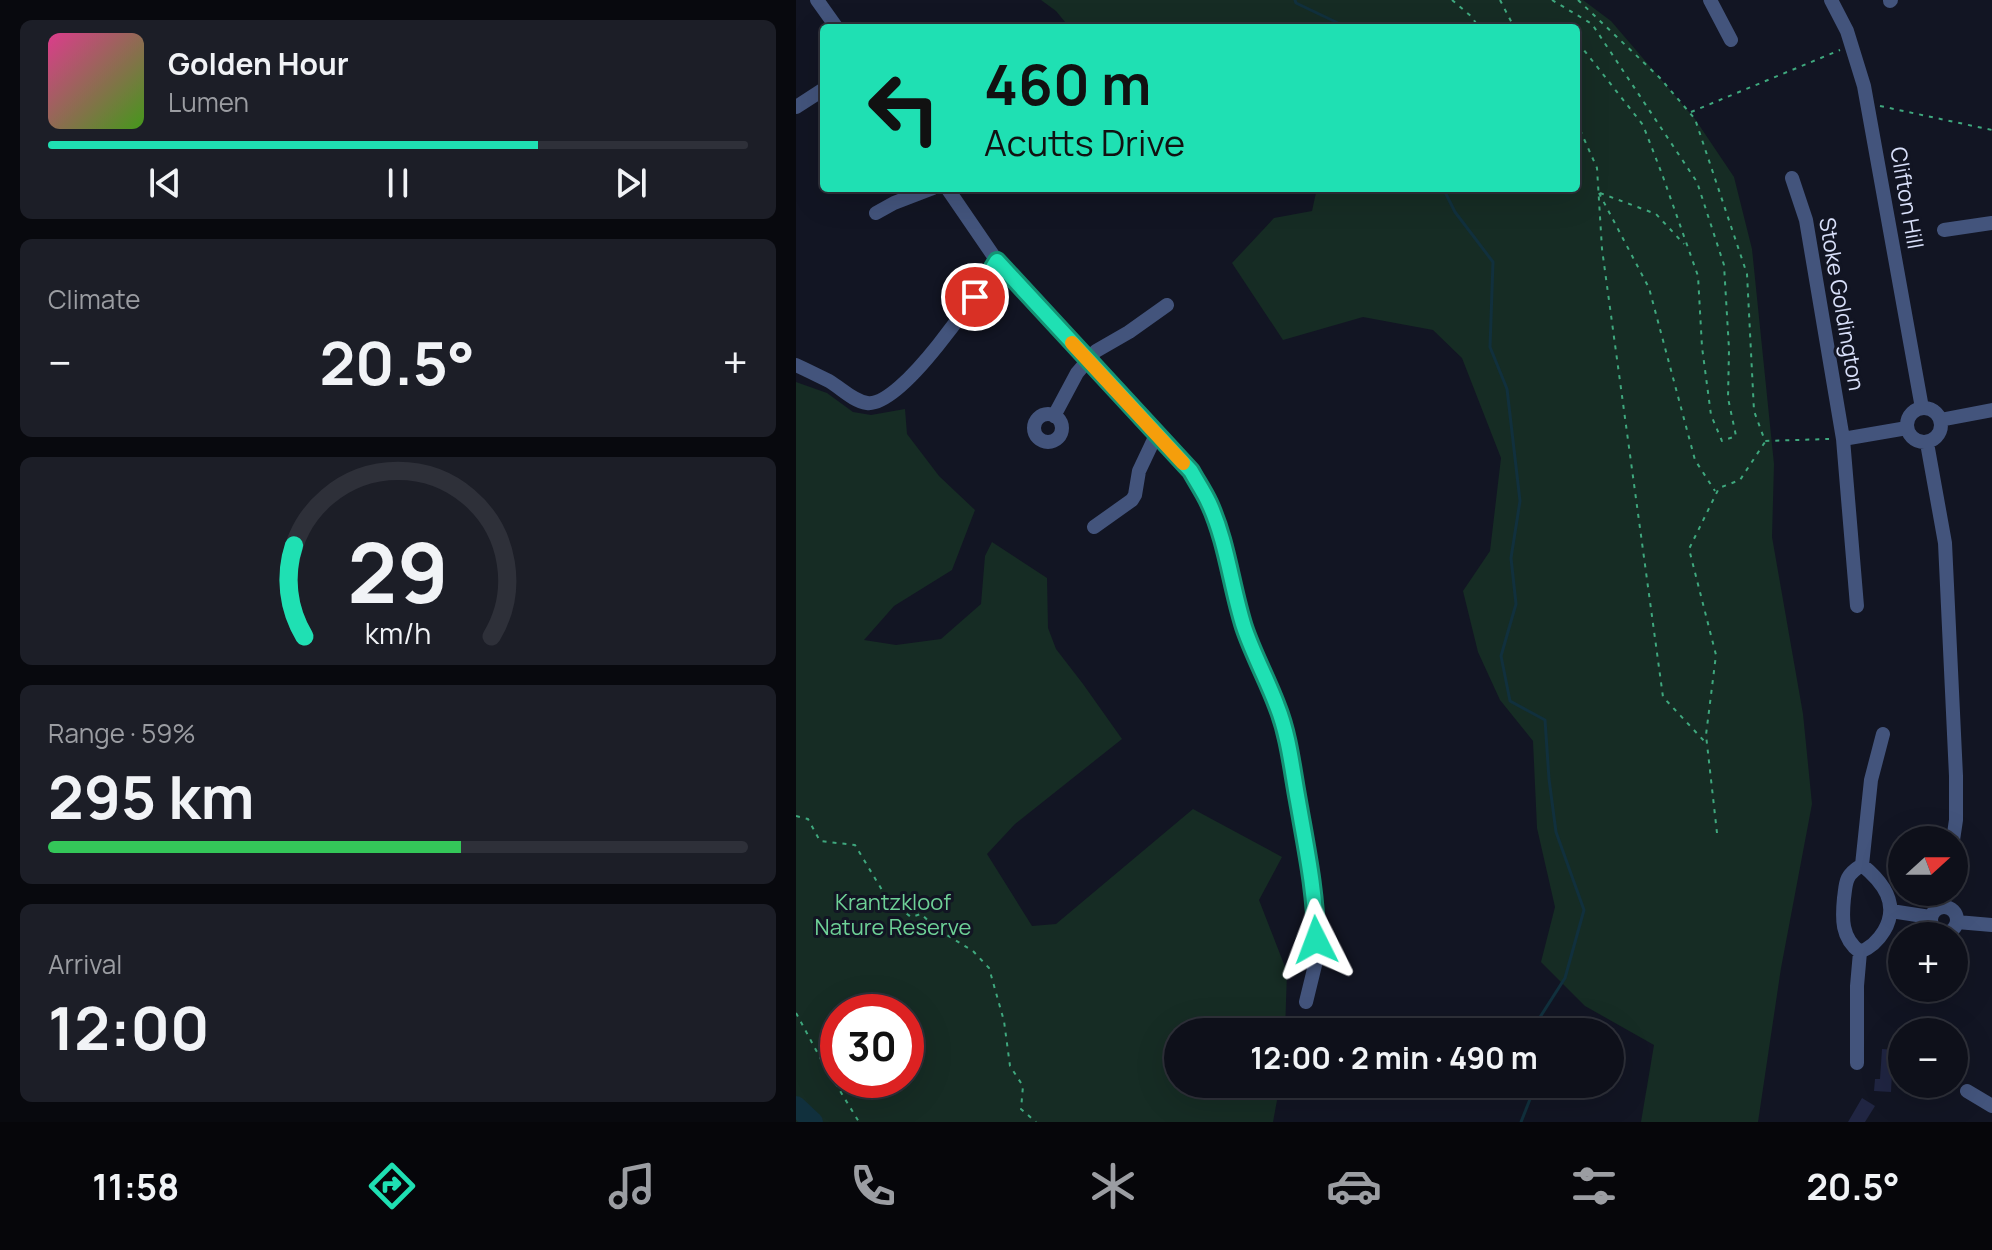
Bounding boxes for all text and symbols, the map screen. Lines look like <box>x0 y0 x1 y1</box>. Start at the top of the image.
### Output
text: Golden Hour <box>168 43 349 84</box>
text: 460 m <box>984 45 1151 122</box>
icon: left <box>852 56 956 160</box>
text: Lumen <box>168 84 249 120</box>
text: Acutts Drive <box>984 118 1185 167</box>
street label: Clifton Hill <box>1883 145 1931 251</box>
icon: previous <box>143 161 187 205</box>
icon: pause <box>376 161 420 205</box>
icon: next <box>609 161 653 205</box>
street label: Stoke Goldington <box>1812 215 1872 393</box>
pin <box>941 263 1009 331</box>
icon: arrive <box>953 275 997 319</box>
text: Climate <box>48 281 140 317</box>
text: 20.5° <box>319 321 475 403</box>
text: − <box>48 332 72 392</box>
text: + <box>723 332 748 392</box>
text: 29 <box>347 514 449 628</box>
text: km/h <box>365 614 431 653</box>
text: Range · 59% <box>48 715 196 751</box>
text: 295 km <box>48 755 254 837</box>
north arrow <box>1888 826 1968 906</box>
map controls <box>1888 826 1968 1098</box>
park label: Krantzkloof Nature Reserve <box>815 887 972 942</box>
position arrow <box>1274 898 1358 982</box>
button: + <box>1888 922 1968 1002</box>
text: Arrival <box>48 946 122 982</box>
text: 12:00 <box>48 986 210 1068</box>
speed limit sign: 30 <box>820 994 924 1098</box>
button: − <box>1888 1018 1968 1098</box>
text: 12:00 · 2 min · 490 m <box>1250 1037 1538 1078</box>
icon: directions <box>364 1158 420 1214</box>
icon: music <box>604 1158 660 1214</box>
icon: phone <box>845 1158 901 1214</box>
icon: climate <box>1085 1158 1141 1214</box>
icon: car <box>1326 1158 1382 1214</box>
icon: filters <box>1566 1158 1622 1214</box>
text: 11:58 <box>92 1162 179 1211</box>
text: 20.5° <box>1806 1162 1900 1211</box>

